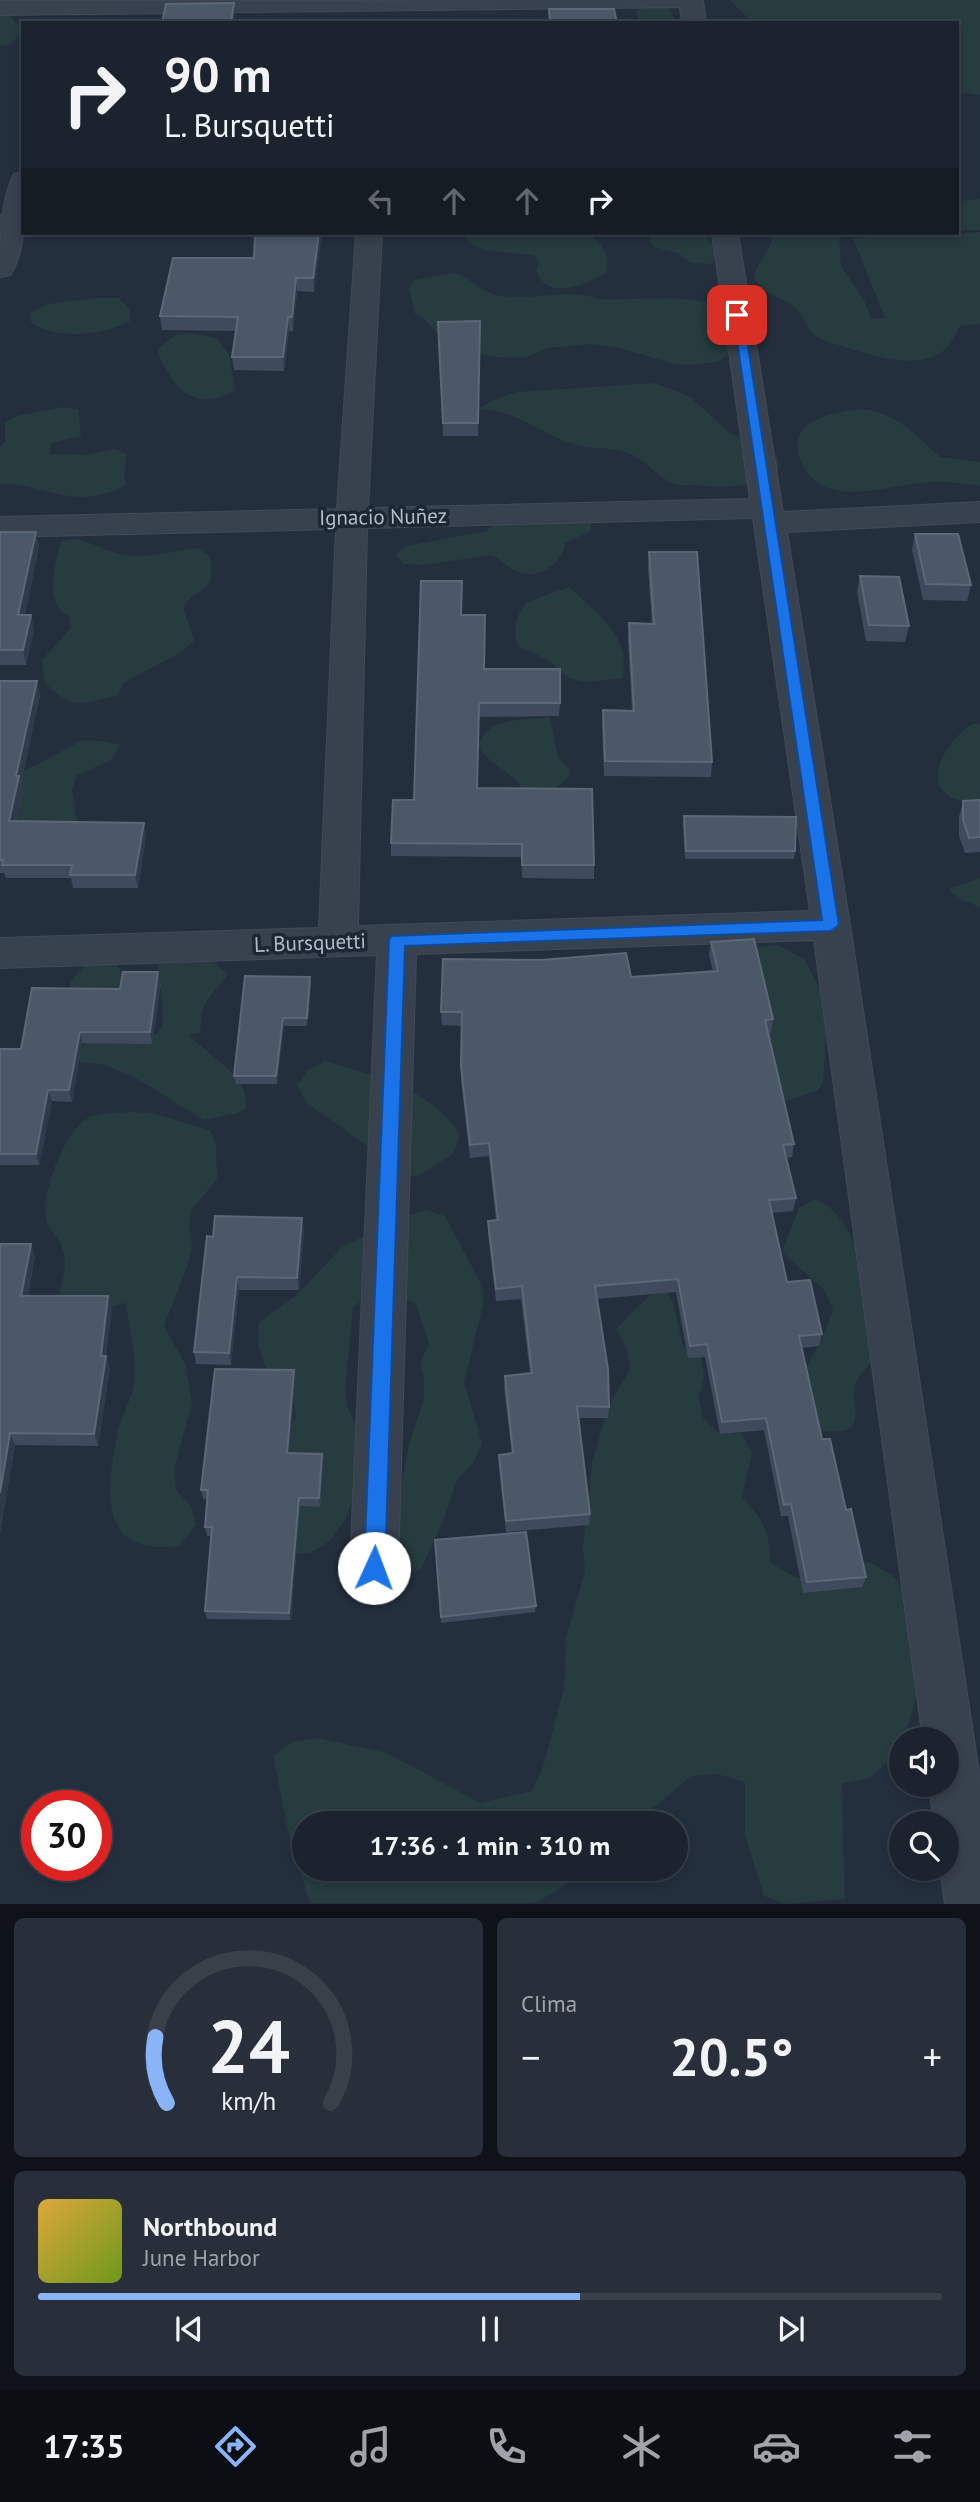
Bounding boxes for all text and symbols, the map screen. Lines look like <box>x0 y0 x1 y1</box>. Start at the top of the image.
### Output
text: 90 m <box>164 42 271 106</box>
icon: right <box>49 49 140 140</box>
text: L. Bursquetti <box>164 104 335 146</box>
icon: left <box>362 182 400 220</box>
icon: ahead <box>435 182 473 220</box>
icon: ahead <box>508 182 546 220</box>
icon: right <box>581 182 619 220</box>
pin <box>707 285 767 345</box>
icon: arrive <box>718 296 756 334</box>
street label: Ignacio Nuñez <box>319 502 447 531</box>
street label: L. Bursquetti <box>254 927 366 958</box>
position arrow <box>337 1531 411 1605</box>
map controls <box>889 1727 959 1881</box>
button: sound <box>889 1727 959 1797</box>
speed limit sign: 30 <box>21 1790 112 1881</box>
button: search <box>889 1811 959 1881</box>
text: 17:36 · 1 min · 310 m <box>370 1829 610 1862</box>
text: Clima <box>521 1989 577 2018</box>
text: 24 <box>207 2000 290 2094</box>
text: 20.5° <box>670 2023 793 2090</box>
text: − <box>521 2032 540 2081</box>
text: + <box>923 2032 942 2081</box>
text: km/h <box>221 2085 276 2117</box>
text: Northbound <box>143 2210 277 2243</box>
text: June Harbor <box>143 2243 260 2272</box>
icon: previous <box>170 2310 208 2348</box>
icon: pause <box>471 2310 509 2348</box>
icon: next <box>772 2310 810 2348</box>
icon: directions <box>211 2422 260 2471</box>
icon: music <box>346 2422 395 2471</box>
icon: phone <box>482 2422 531 2471</box>
icon: climate <box>617 2422 666 2471</box>
icon: car <box>752 2422 801 2471</box>
icon: filters <box>888 2422 937 2471</box>
text: 17:35 <box>43 2425 124 2467</box>

